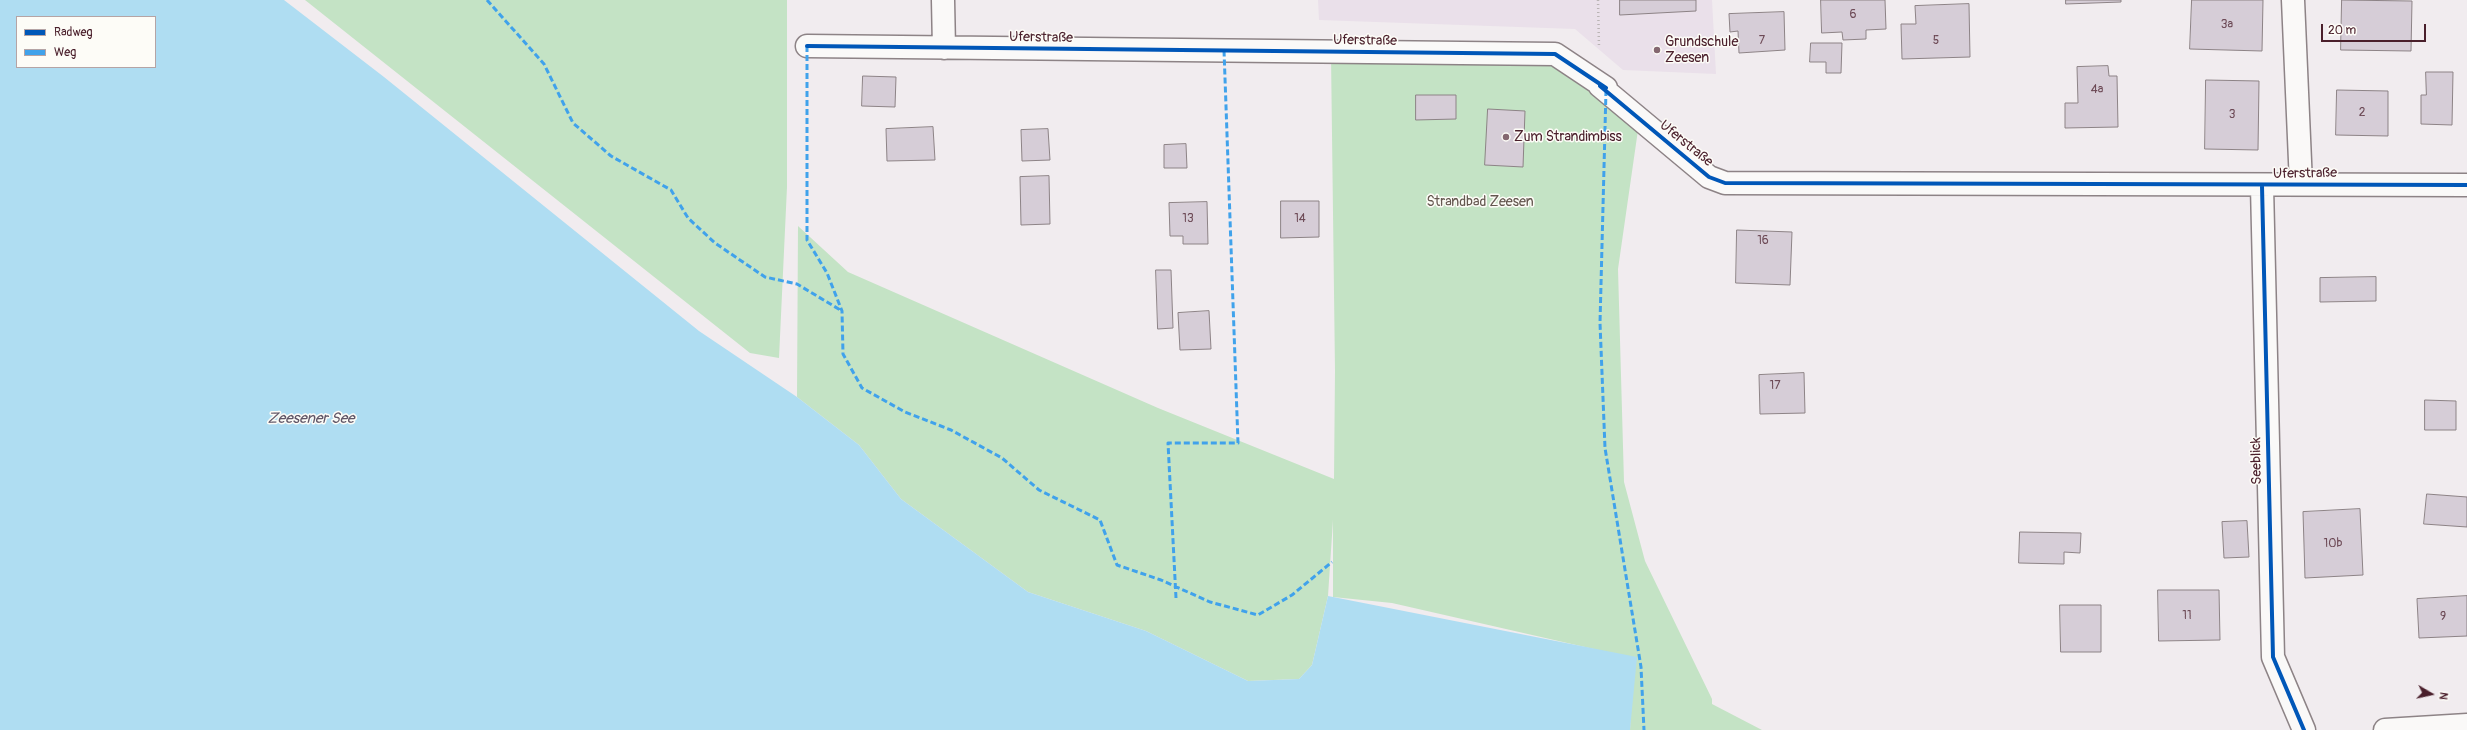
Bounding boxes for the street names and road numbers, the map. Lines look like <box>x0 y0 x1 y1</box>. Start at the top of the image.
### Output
street label: Uferstraße <box>1009 29 1073 47</box>
street label: Uferstraße <box>1333 32 1397 50</box>
street label: Uferstraße <box>1656 117 1716 171</box>
street label: Uferstraße <box>2273 165 2337 183</box>
street label: Seeblick <box>2248 437 2266 485</box>

